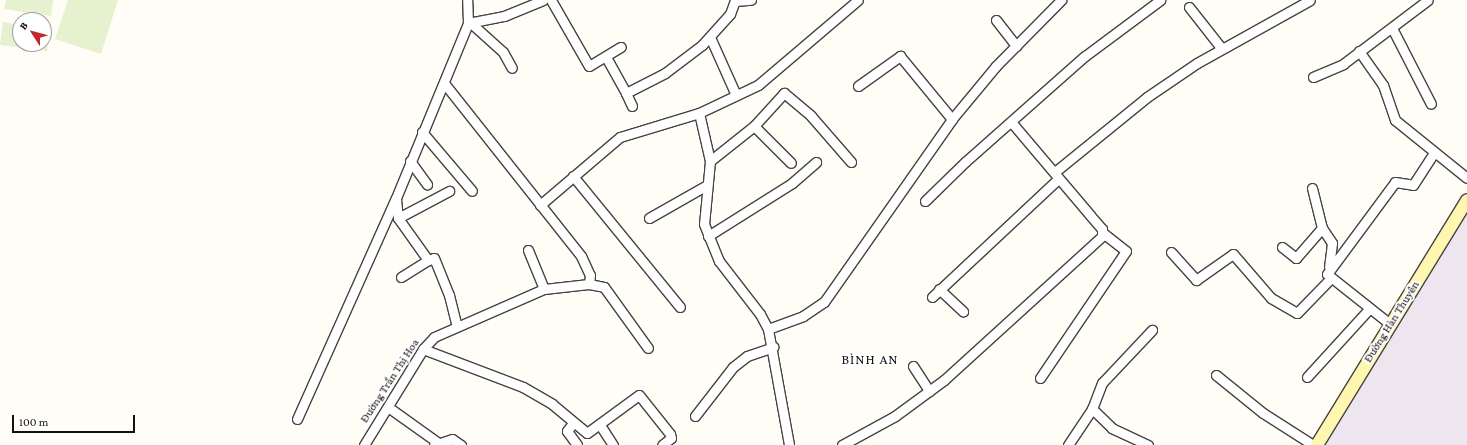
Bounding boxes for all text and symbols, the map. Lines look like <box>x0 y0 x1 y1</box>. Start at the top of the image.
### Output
north arrow <box>12 12 52 52</box>
text: B <box>16 19 30 32</box>
street label: Đường Hàn Thuyên <box>1361 279 1423 365</box>
street label: Đường Trần Thị Hoa <box>357 336 423 426</box>
district label: BÌNH AN <box>841 351 899 367</box>
scale bar <box>14 407 137 433</box>
text: 100 m <box>19 415 48 429</box>

